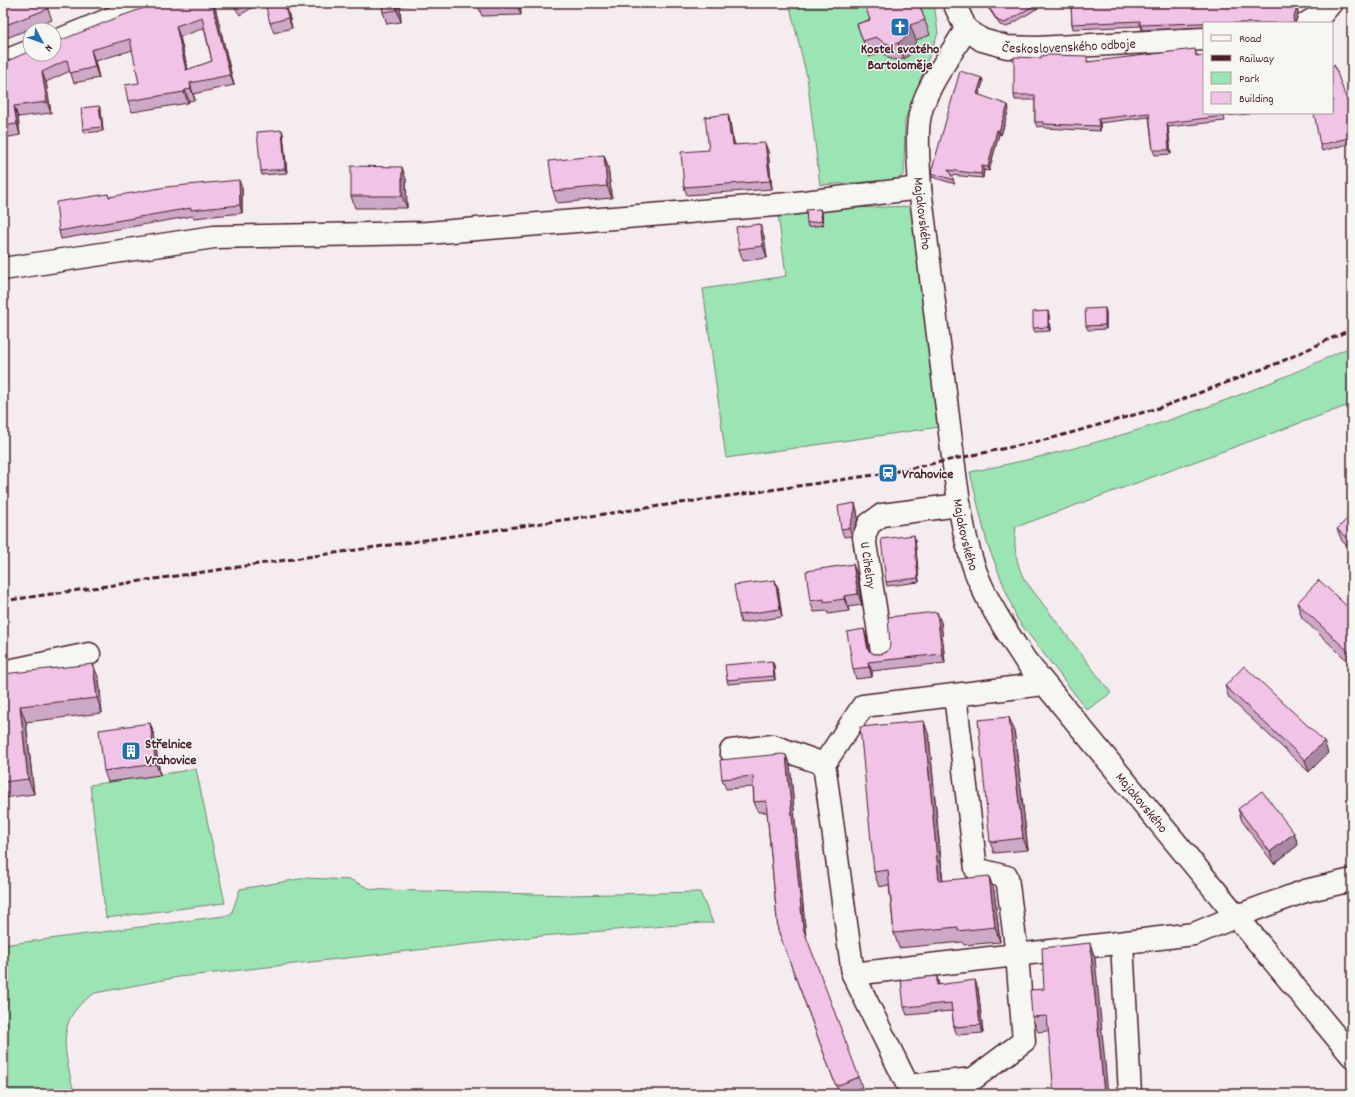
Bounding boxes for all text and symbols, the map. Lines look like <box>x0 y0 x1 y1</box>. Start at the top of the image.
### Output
church icon: Kostel svatého Bartoloměje <box>889 16 911 38</box>
north arrow <box>22 22 62 62</box>
legend <box>1203 22 1333 114</box>
text: Road <box>1239 31 1261 48</box>
street label: Československého odboje <box>999 35 1136 60</box>
text: N <box>40 40 56 55</box>
place label: Kostel svatého Bartoloměje <box>861 40 939 76</box>
text: Railway <box>1239 51 1275 68</box>
text: Park <box>1239 71 1260 88</box>
text: Building <box>1239 91 1274 108</box>
street label: Majakovského <box>907 177 936 251</box>
station icon: Vrahovice <box>877 462 899 484</box>
place label: Vrahovice <box>902 465 953 485</box>
street label: Majakovského <box>947 498 983 574</box>
street label: U Cihelny <box>854 540 880 590</box>
place label: Střelnice Vrahovice <box>145 735 196 771</box>
building icon: Střelnice Vrahovice <box>120 740 142 762</box>
street label: Majakovského <box>1110 769 1172 838</box>

